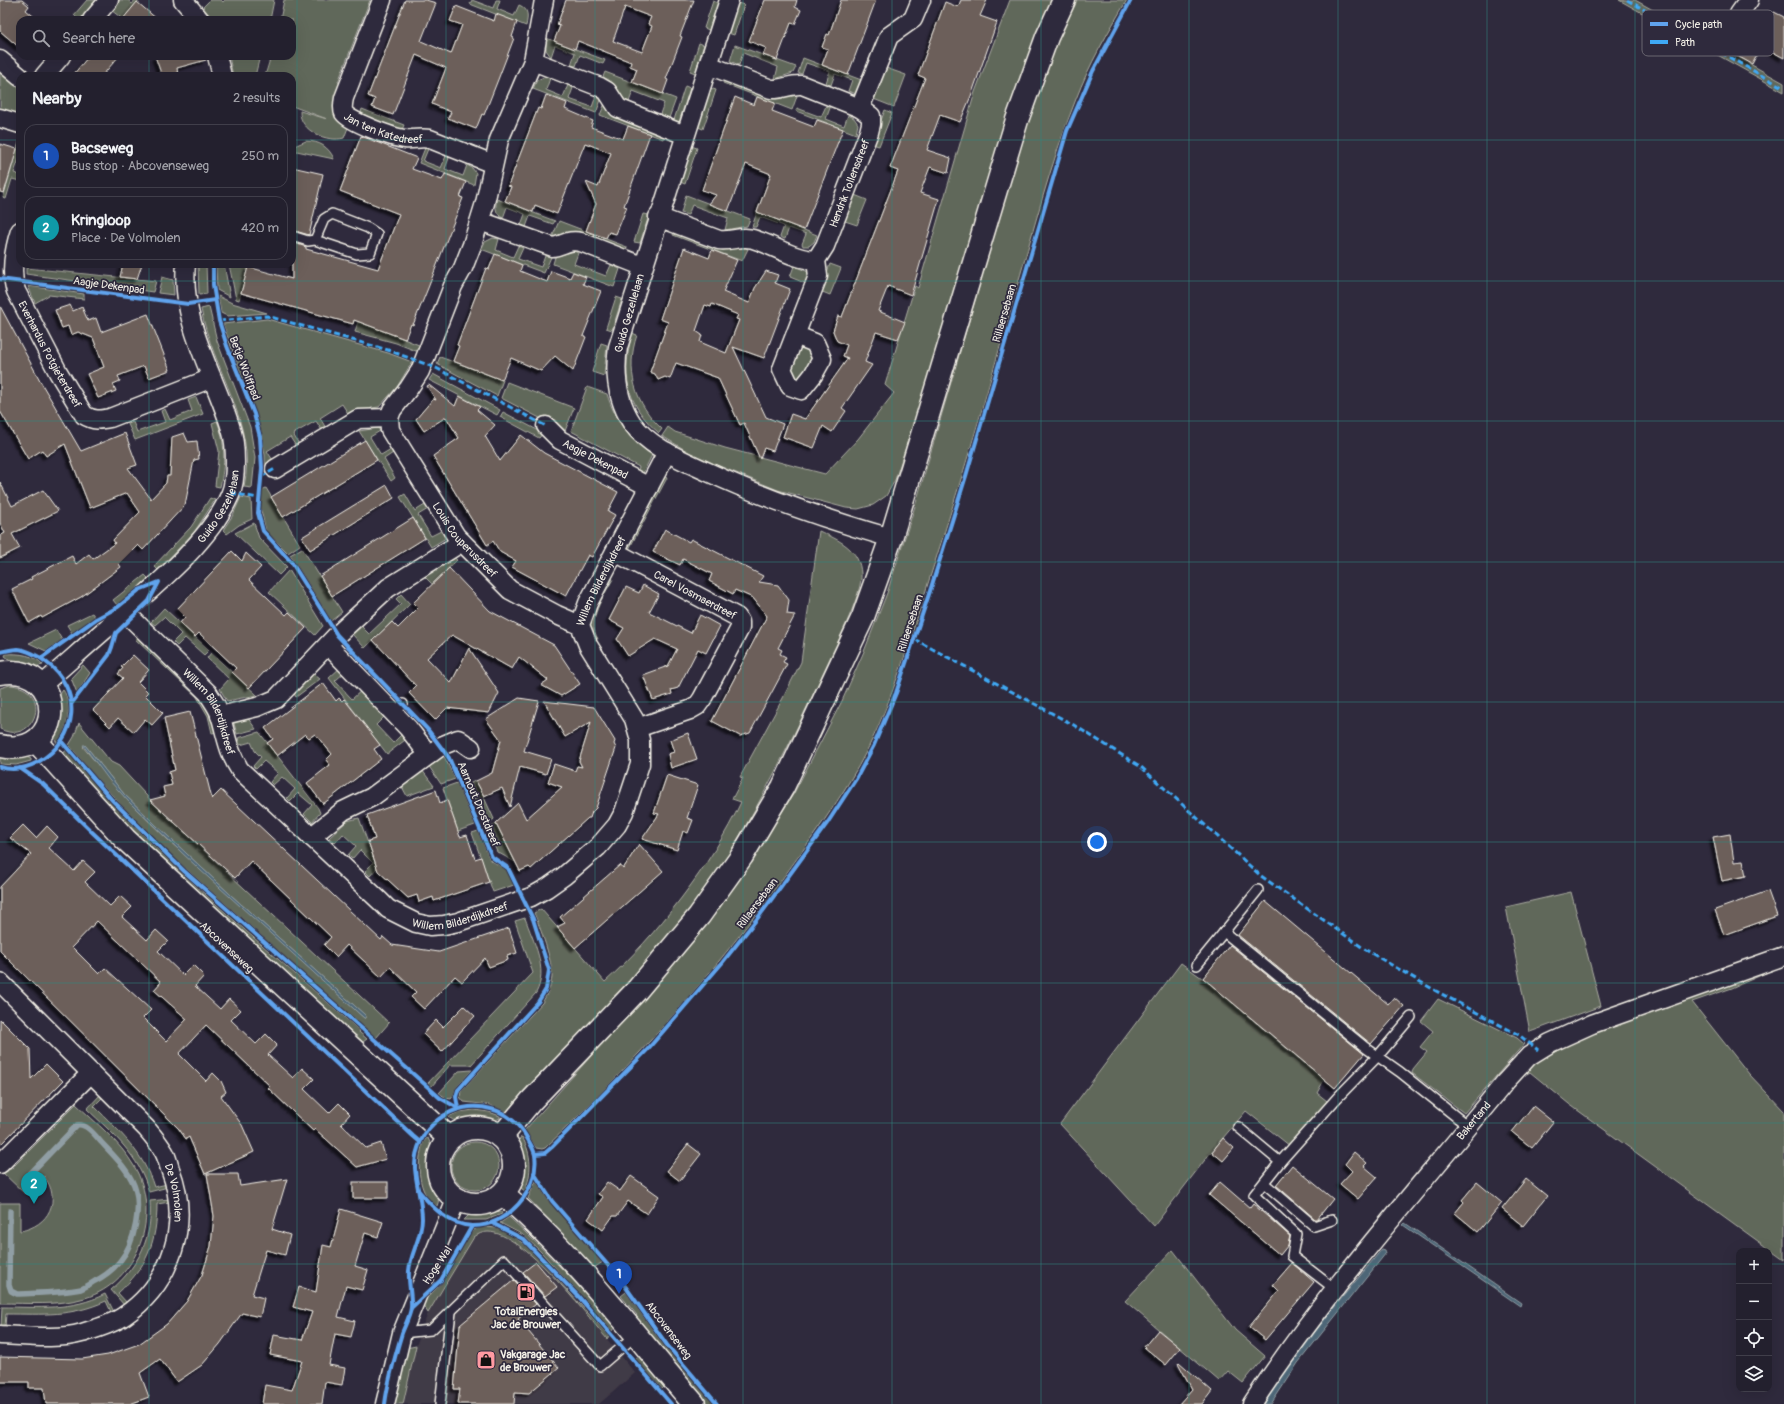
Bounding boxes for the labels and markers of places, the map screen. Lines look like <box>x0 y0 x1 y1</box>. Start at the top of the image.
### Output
pin: 2 <box>21 1171 47 1204</box>
pin: 1 <box>606 1261 632 1294</box>
fuel station icon: TotalEnergies Jac de Brouwer <box>515 1281 537 1303</box>
place label: TotalEnergies Jac de Brouwer <box>491 1305 562 1331</box>
place label: Vakgarage Jac de Brouwer <box>500 1348 566 1374</box>
shop icon: Vakgarage Jac de Brouwer <box>475 1349 497 1371</box>

